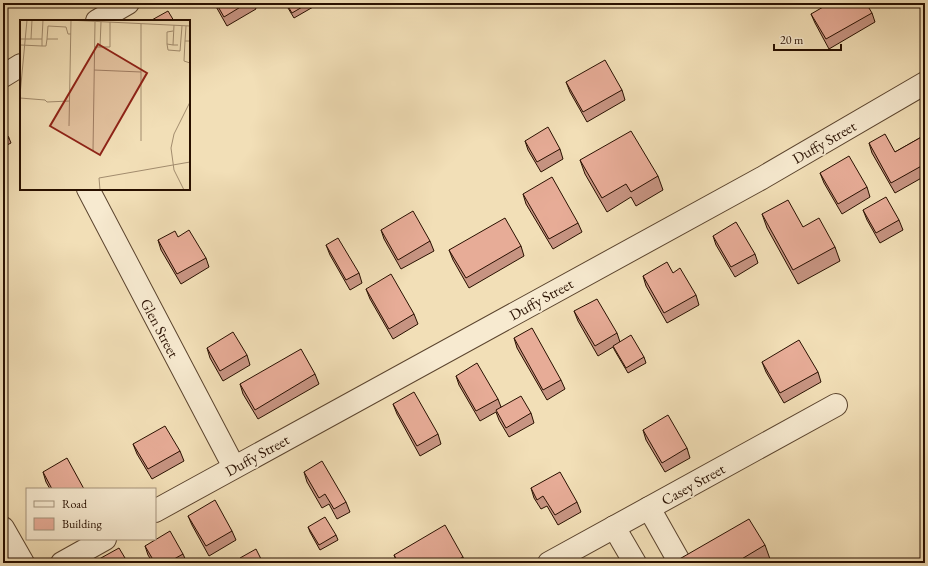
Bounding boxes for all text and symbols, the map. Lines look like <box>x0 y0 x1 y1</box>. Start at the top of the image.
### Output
inset map <box>20 20 190 190</box>
scale bar <box>774 26 841 52</box>
text: 20 m <box>780 32 804 48</box>
street label: Duffy Street <box>789 116 859 168</box>
street label: Duffy Street <box>506 273 577 324</box>
street label: Glen Street <box>137 295 184 361</box>
street label: Duffy Street <box>222 429 293 480</box>
street label: Casey Street <box>658 459 728 509</box>
legend <box>26 488 156 540</box>
text: Road <box>62 496 88 512</box>
text: Building <box>62 516 103 532</box>

